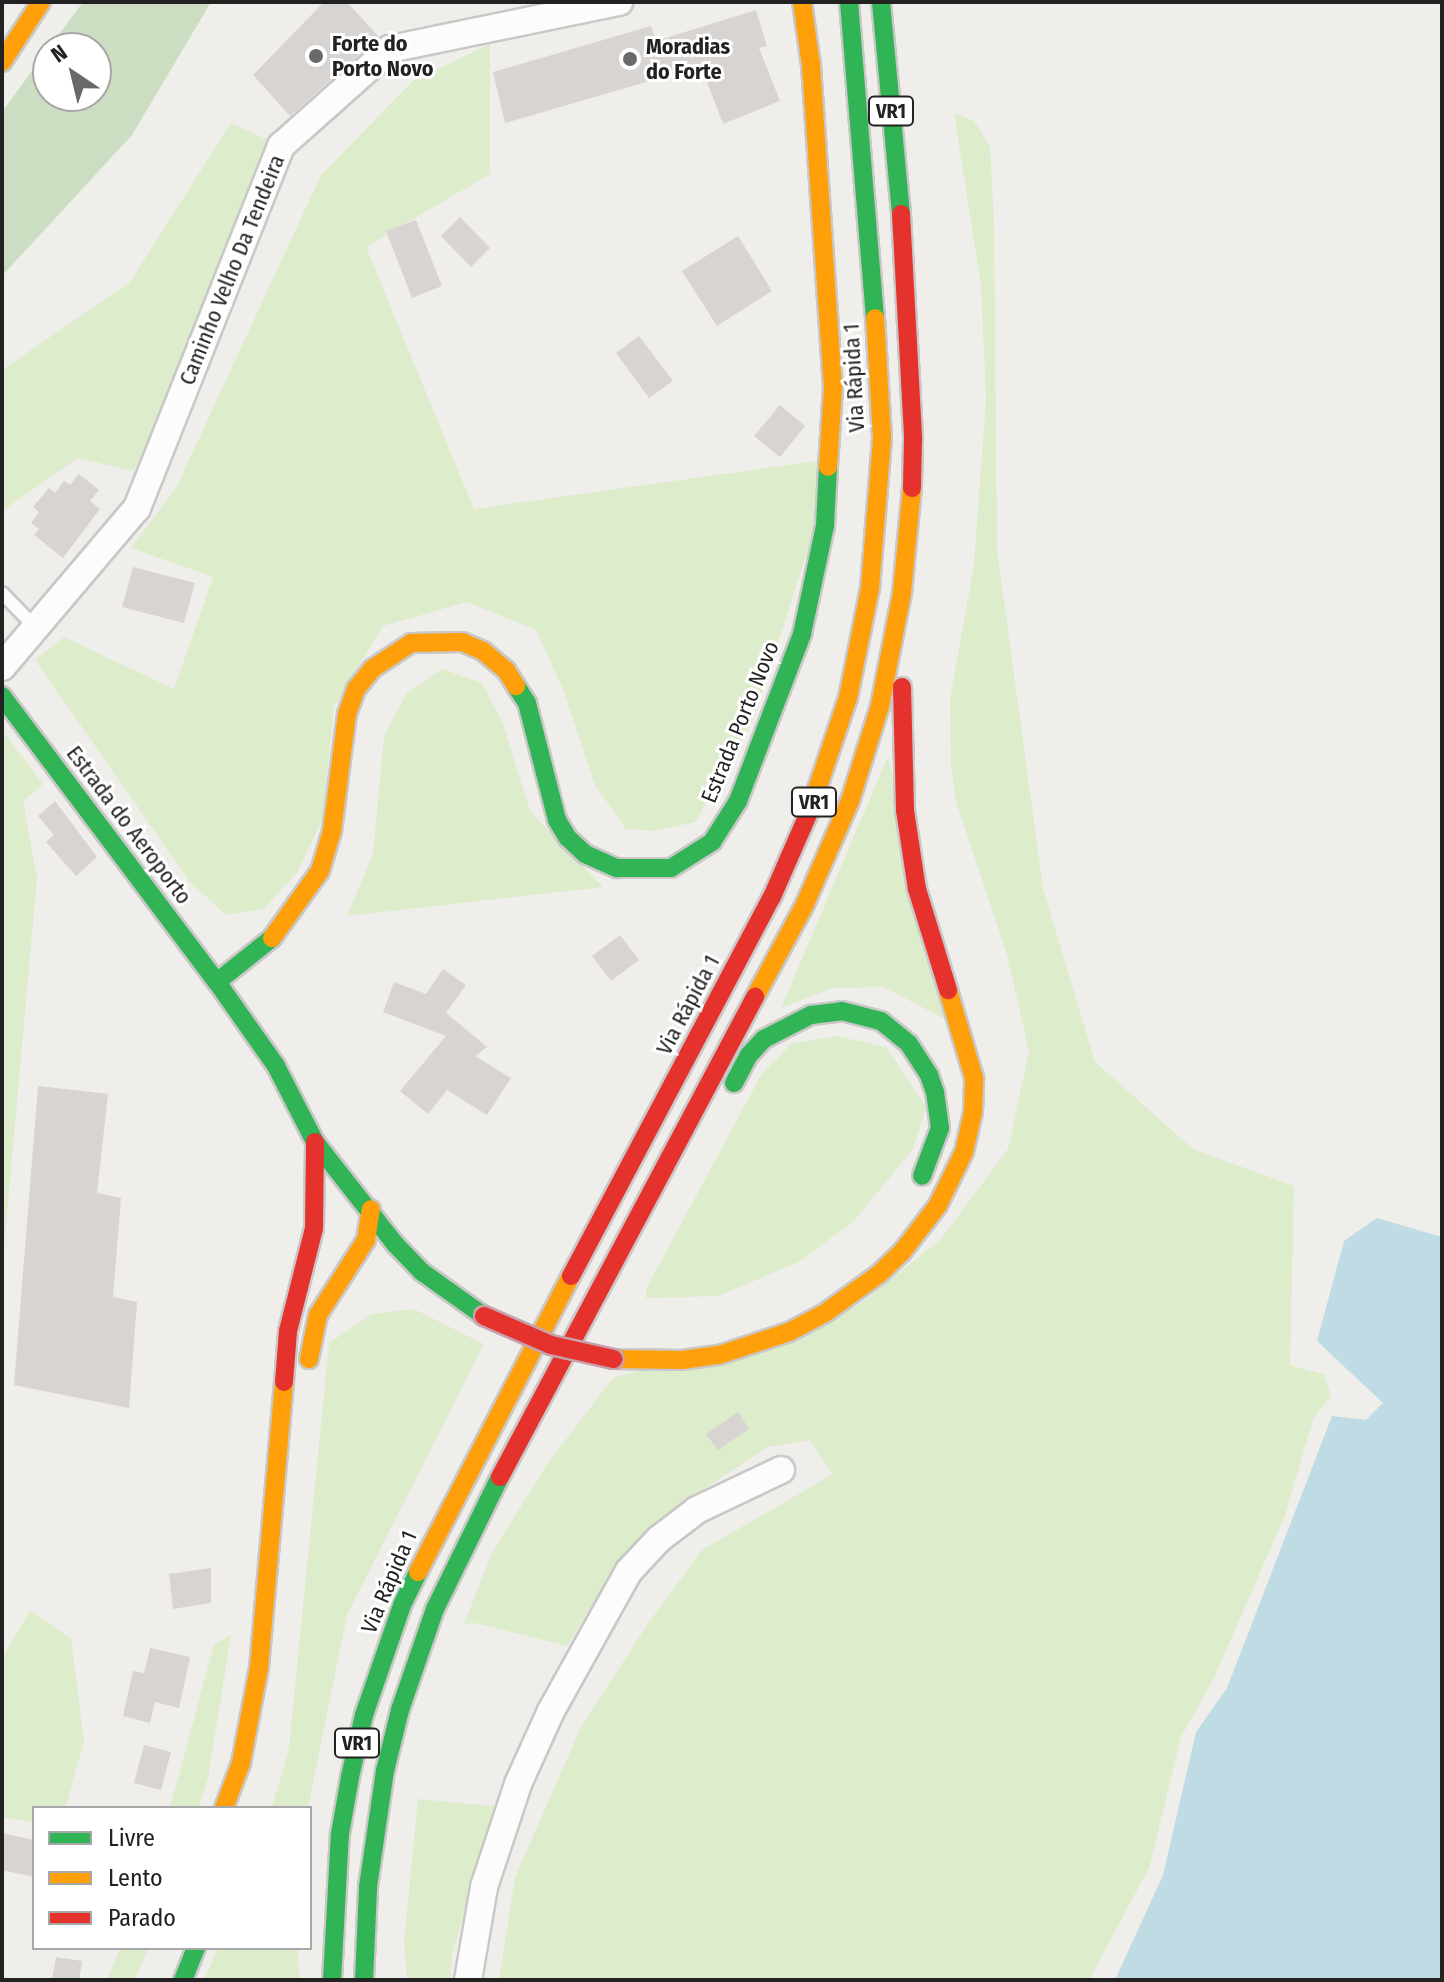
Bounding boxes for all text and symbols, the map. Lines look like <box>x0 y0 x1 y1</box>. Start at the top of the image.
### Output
place label: Forte do Porto Novo <box>332 30 433 82</box>
north arrow <box>32 32 112 112</box>
place label: Moradias do Forte <box>646 33 730 84</box>
text: N <box>46 39 72 68</box>
marker: Forte do Porto Novo <box>307 47 325 65</box>
marker: Moradias do Forte <box>621 50 639 68</box>
road number: VR1 <box>867 95 915 127</box>
street label: Caminho Velho Da Tendeira <box>174 151 290 389</box>
street label: Via Rápida 1 <box>838 323 870 433</box>
street label: Estrada Porto Novo <box>696 637 784 807</box>
street label: Estrada do Aeroporto <box>61 741 197 909</box>
road number: VR1 <box>790 786 838 818</box>
street label: Via Rápida 1 <box>651 951 725 1059</box>
street label: Via Rápida 1 <box>356 1527 422 1637</box>
road number: VR1 <box>333 1727 381 1759</box>
legend <box>32 1806 312 1950</box>
text: Livre <box>108 1824 155 1852</box>
text: Lento <box>108 1864 163 1892</box>
text: Parado <box>108 1904 176 1932</box>

